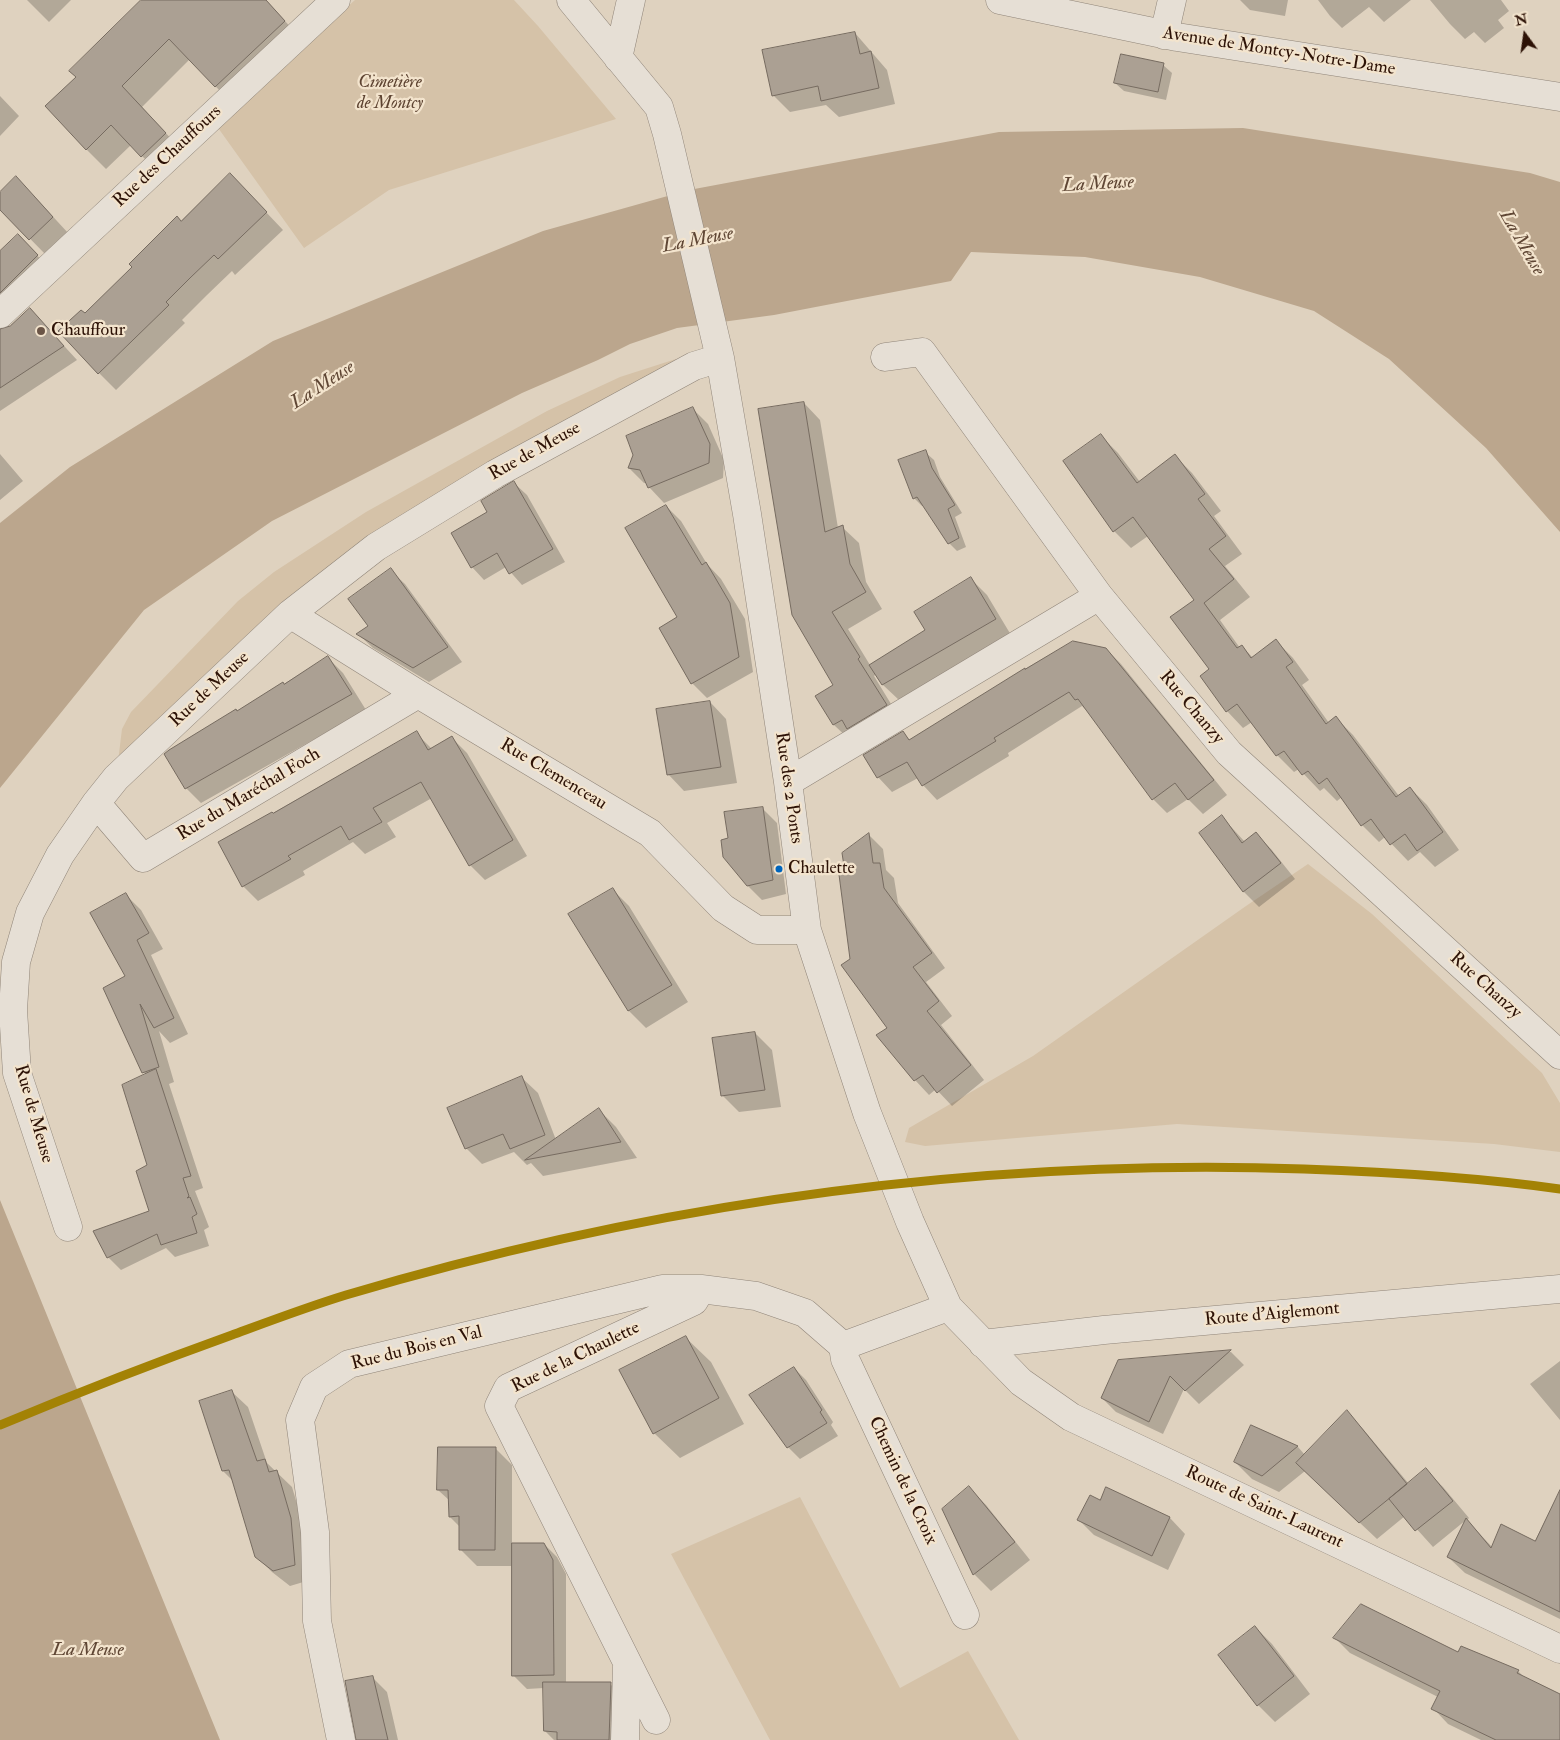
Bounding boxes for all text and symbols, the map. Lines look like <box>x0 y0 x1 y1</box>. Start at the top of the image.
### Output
north arrow <box>1500 10 1550 60</box>
text: N <box>1513 10 1529 30</box>
street label: Avenue de Montcy-Notre-Dame <box>1161 23 1397 81</box>
park label: Cimetière de Montcy <box>357 72 423 115</box>
street label: Rue des Chauffours <box>109 101 227 213</box>
water label: La Meuse <box>1062 172 1134 198</box>
water label: La Meuse <box>1493 206 1549 280</box>
water label: La Meuse <box>661 223 735 259</box>
place label: Chauffour <box>51 320 125 342</box>
marker: Chauffour <box>35 325 47 337</box>
water label: La Meuse <box>287 357 359 415</box>
street label: Rue de Meuse <box>486 418 584 486</box>
street label: Rue de Meuse <box>166 648 254 732</box>
street label: Rue Chanzy <box>1154 667 1228 749</box>
street label: Rue des 2 Ponts <box>769 731 807 845</box>
street label: Rue Clemenceau <box>496 735 610 815</box>
street label: Rue du Maréchal Foch <box>174 744 324 846</box>
place label: Chaulette <box>788 859 855 879</box>
marker: Chaulette <box>774 864 784 874</box>
street label: Rue Chanzy <box>1445 948 1525 1024</box>
street label: Rue de Meuse <box>9 1062 57 1166</box>
street label: Route d'Aiglemont <box>1204 1298 1340 1332</box>
street label: Rue de la Chaulette <box>508 1318 644 1398</box>
street label: Rue du Bois en Val <box>349 1322 485 1376</box>
street label: Chemin de la Croix <box>863 1413 941 1549</box>
street label: Route de Saint-Laurent <box>1182 1462 1346 1554</box>
water label: La Meuse <box>52 1640 124 1662</box>

